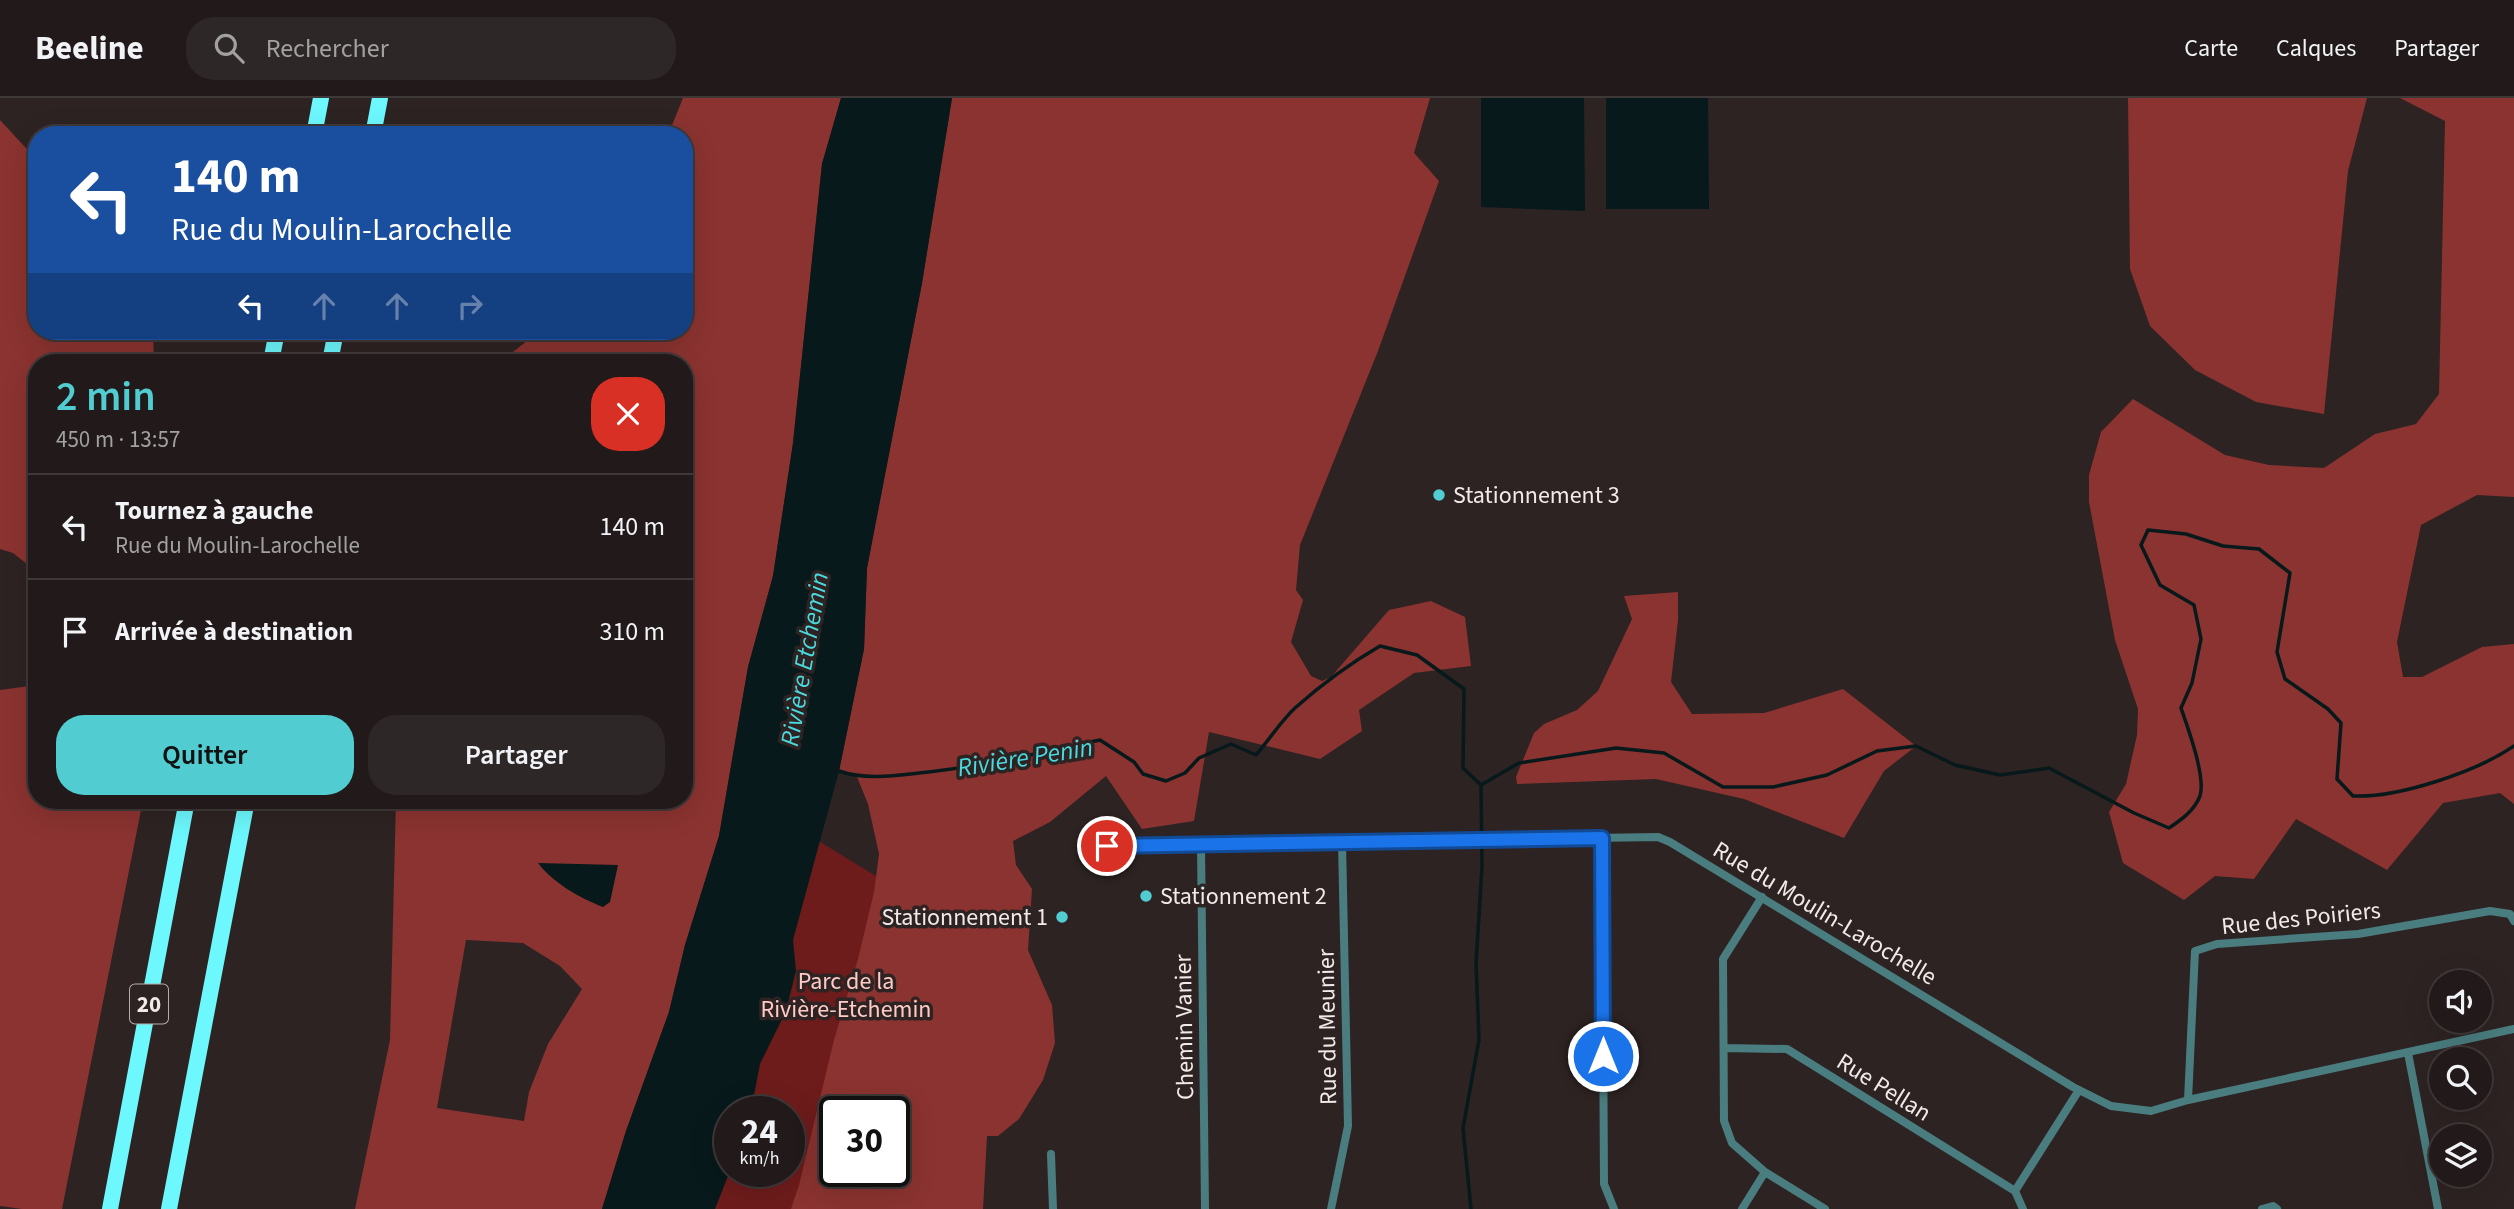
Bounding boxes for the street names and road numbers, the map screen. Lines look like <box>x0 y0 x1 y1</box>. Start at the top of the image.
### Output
street label: Rue du Moulin-Larochelle <box>1706 833 1943 994</box>
street label: Rue des Poiriers <box>2220 893 2382 944</box>
street label: Rue du Meunier <box>1309 948 1346 1105</box>
street label: Chemin Vanier <box>1166 953 1203 1100</box>
road number: 20 <box>130 984 168 1023</box>
street label: Rue Pellan <box>1830 1045 1938 1130</box>

